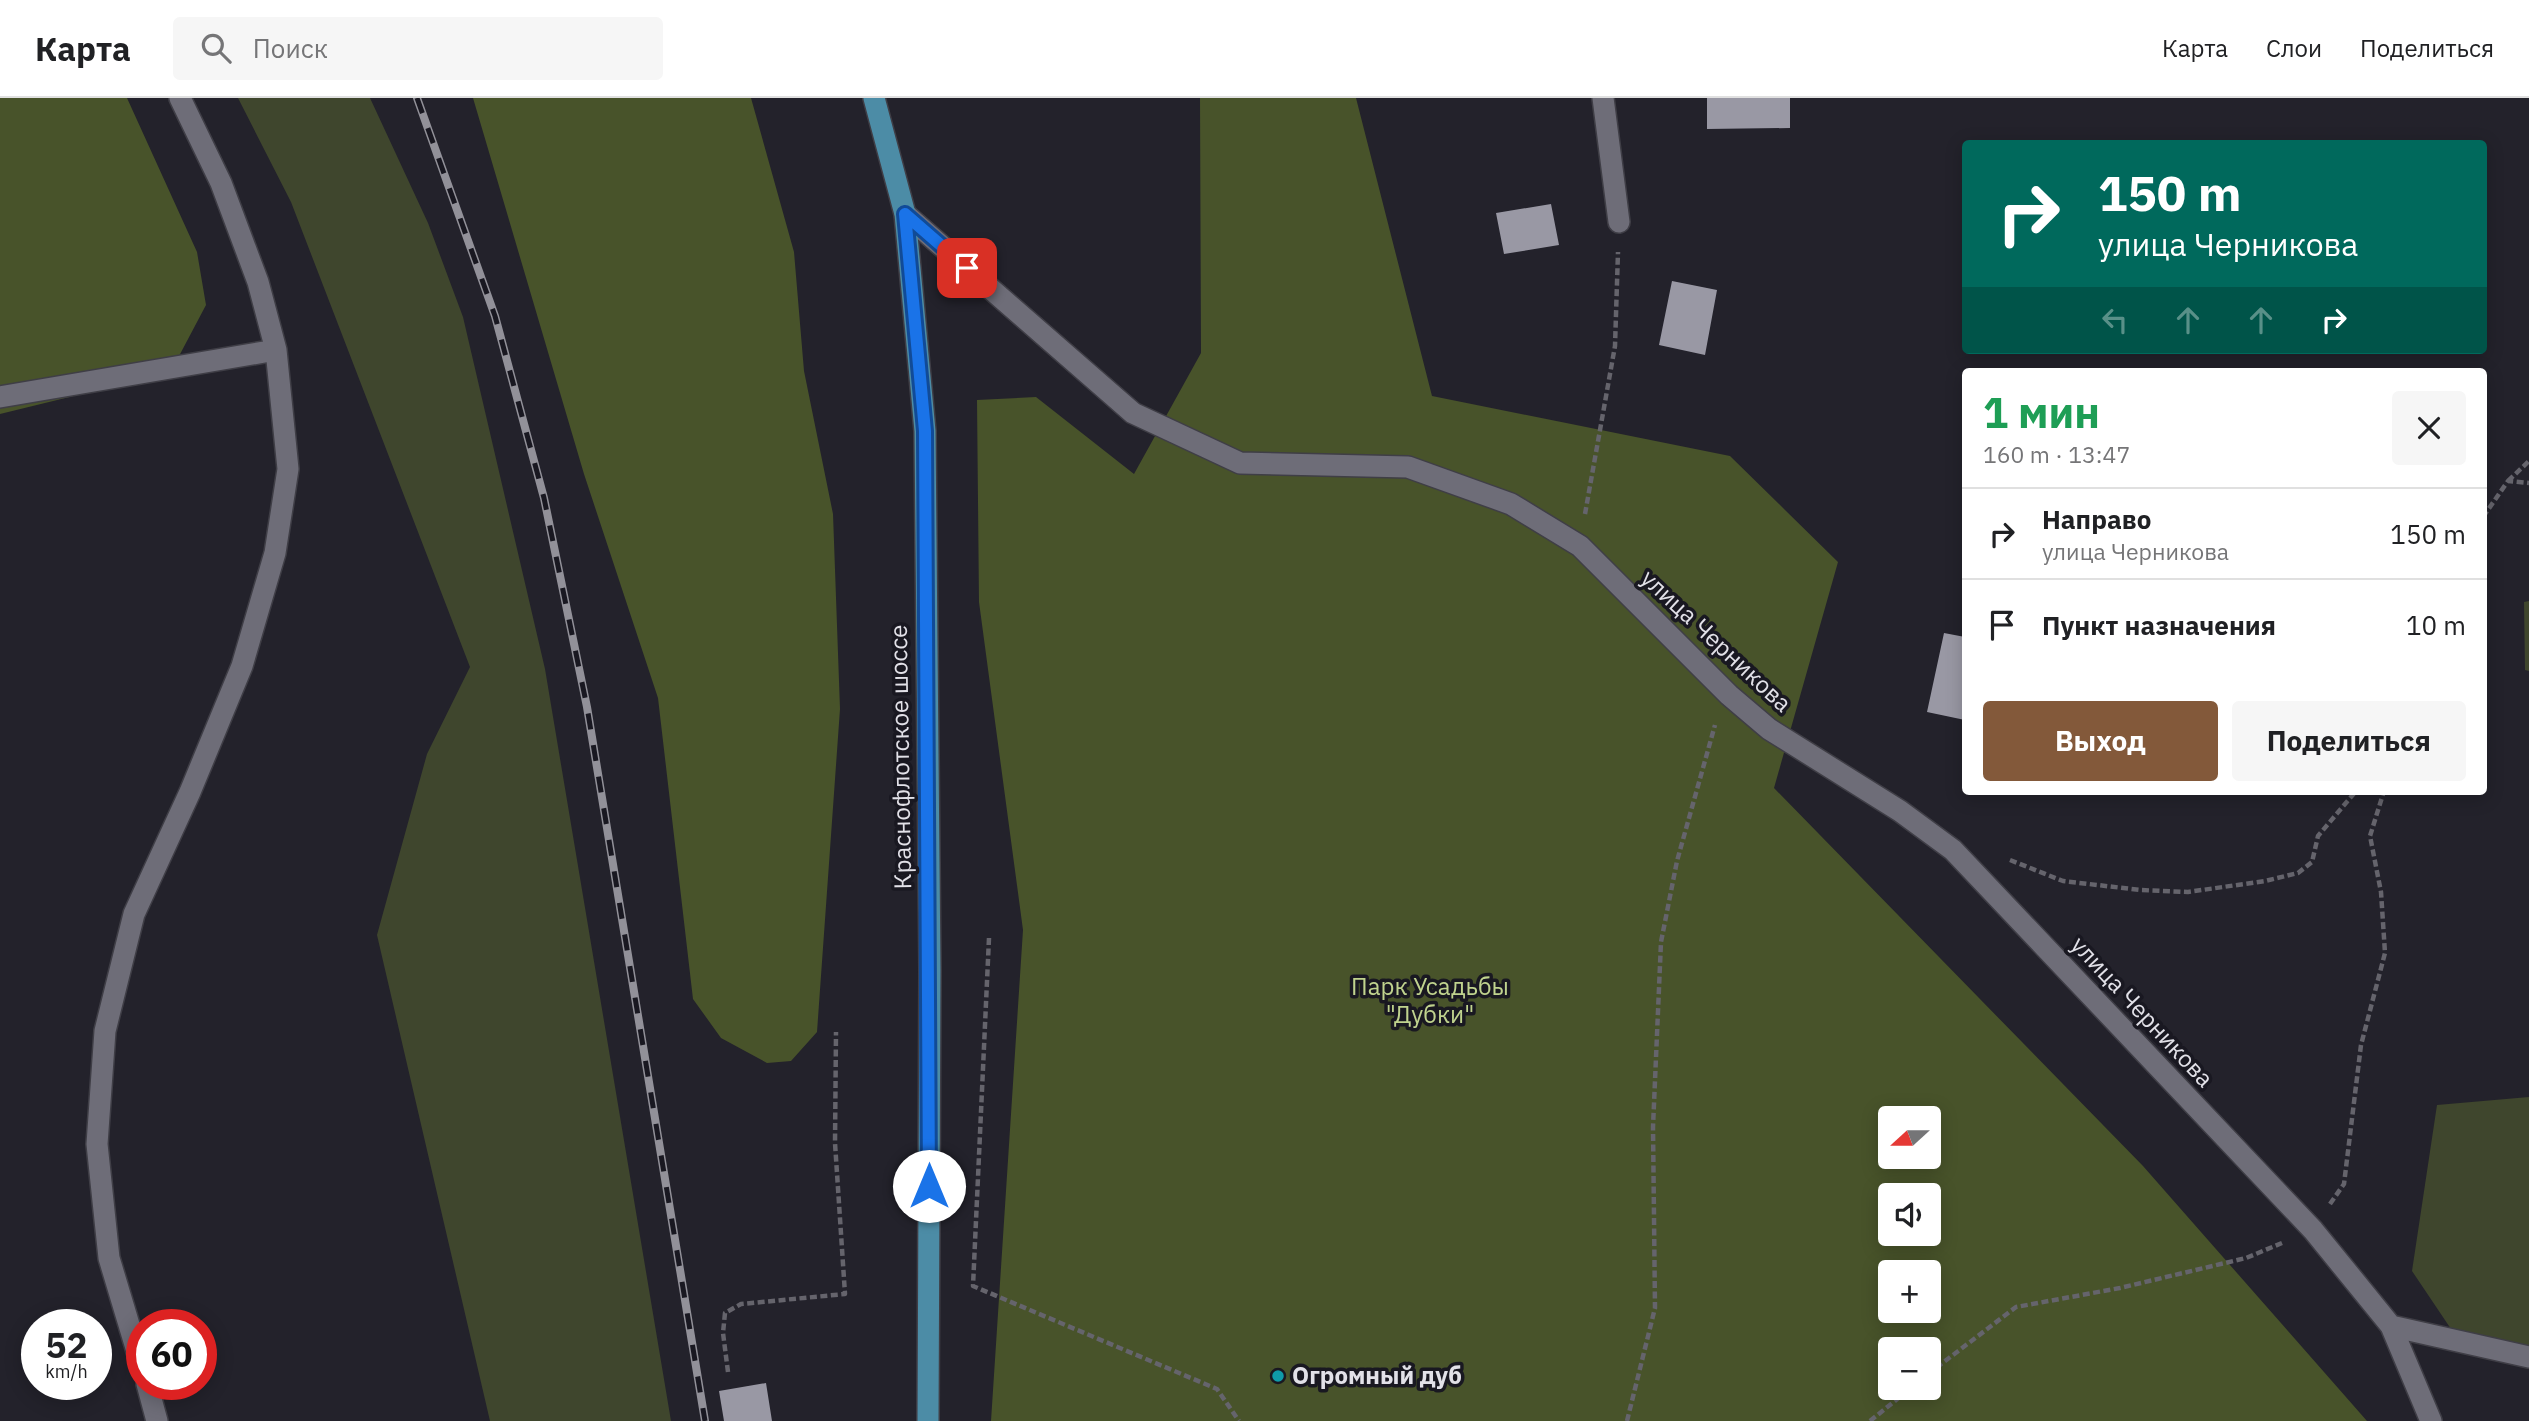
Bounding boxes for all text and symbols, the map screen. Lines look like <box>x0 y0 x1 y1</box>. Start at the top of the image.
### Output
search box <box>173 17 663 80</box>
text: Карта <box>35 27 131 70</box>
icon: search <box>197 29 235 67</box>
text: Поиск <box>253 31 328 65</box>
text: Карта <box>2162 32 2228 64</box>
text: Слои <box>2266 32 2322 64</box>
text: Поделиться <box>2360 32 2494 64</box>
text: 150 m <box>2098 161 2242 224</box>
icon: right <box>1983 168 2074 259</box>
text: улица Черникова <box>2098 223 2358 265</box>
pin <box>937 238 997 298</box>
icon: arrive <box>948 249 986 287</box>
icon: left <box>2096 301 2134 339</box>
icon: ahead <box>2169 301 2207 339</box>
icon: ahead <box>2242 301 2280 339</box>
icon: right <box>2315 301 2353 339</box>
text: 1 мин <box>1983 385 2100 440</box>
button: close <box>2392 391 2466 465</box>
text: 160 m · 13:47 <box>1983 439 2130 469</box>
text: Направо <box>2042 502 2151 536</box>
icon: right <box>1983 515 2021 553</box>
text: 150 m <box>2390 517 2466 551</box>
text: улица Черникова <box>2042 536 2229 566</box>
street label: улица Черникова <box>1634 562 1799 719</box>
icon: arrive <box>1983 606 2021 644</box>
text: Пункт назначения <box>2042 608 2276 642</box>
text: 10 m <box>2406 608 2466 642</box>
street label: Краснофлотское шоссе <box>882 624 918 890</box>
button: Выход <box>1983 701 2218 781</box>
button: Поделиться <box>2232 701 2466 781</box>
street label: улица Черникова <box>2064 929 2221 1094</box>
park label: Парк Усадьбы "Дубки" <box>1351 970 1509 1030</box>
north arrow <box>1878 1106 1941 1169</box>
map controls <box>1878 1106 1941 1400</box>
position arrow <box>892 1149 966 1223</box>
button: sound <box>1878 1183 1941 1246</box>
button: + <box>1878 1260 1941 1323</box>
speed limit sign: 60 <box>126 1309 217 1400</box>
text: 52 <box>45 1322 88 1368</box>
button: − <box>1878 1337 1941 1400</box>
place label: Огромный дуб <box>1292 1359 1462 1391</box>
text: km/h <box>45 1360 88 1383</box>
marker: Огромный дуб <box>1270 1368 1286 1384</box>

